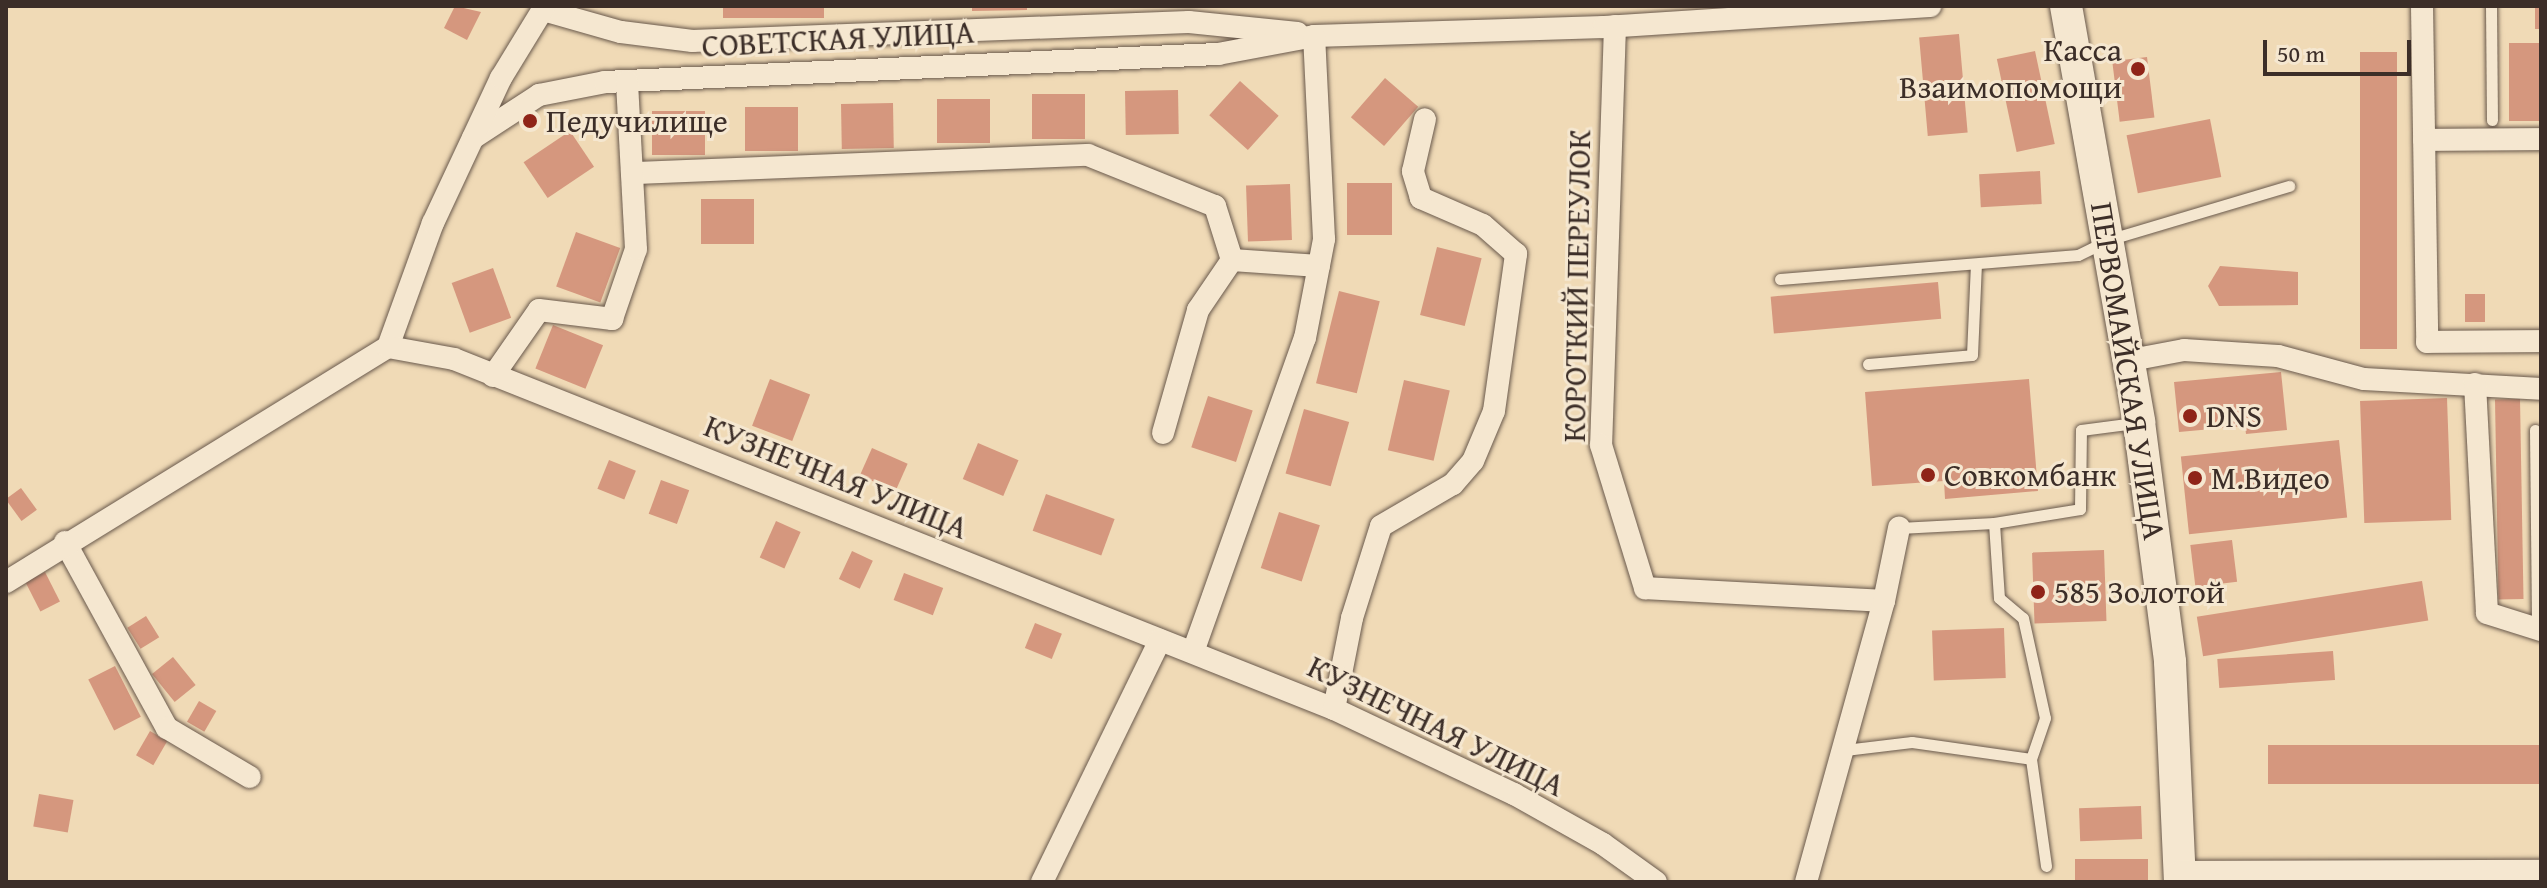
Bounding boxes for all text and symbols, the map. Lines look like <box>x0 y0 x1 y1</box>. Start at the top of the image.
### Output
street label: СОВЕТСКАЯ УЛИЦА <box>701 13 975 65</box>
scale bar <box>2267 24 2415 74</box>
place label: Касса Взаимопомощи <box>1899 32 2122 107</box>
text: 50 m <box>2277 36 2325 71</box>
marker: Касса Взаимопомощи <box>2129 60 2147 78</box>
place label: Педучилище <box>546 102 728 140</box>
marker: Педучилище <box>521 112 539 130</box>
street label: КОРОТКИЙ ПЕРЕУЛОК <box>1555 129 1599 443</box>
street label: ПЕРВОМАЙСКАЯ УЛИЦА <box>2082 199 2174 543</box>
place label: DNS <box>2206 397 2262 435</box>
street label: КУЗНЕЧНАЯ УЛИЦА <box>699 407 973 547</box>
marker: DNS <box>2181 407 2199 425</box>
place label: Совкомбанк <box>1944 456 2116 494</box>
place label: М.Видео <box>2211 459 2330 497</box>
marker: Совкомбанк <box>1919 466 1937 484</box>
marker: М.Видео <box>2186 469 2204 487</box>
place label: 585 Золотой <box>2054 573 2225 611</box>
marker: 585 Золотой <box>2029 583 2047 601</box>
street label: КУЗНЕЧНАЯ УЛИЦА <box>1301 647 1571 805</box>

